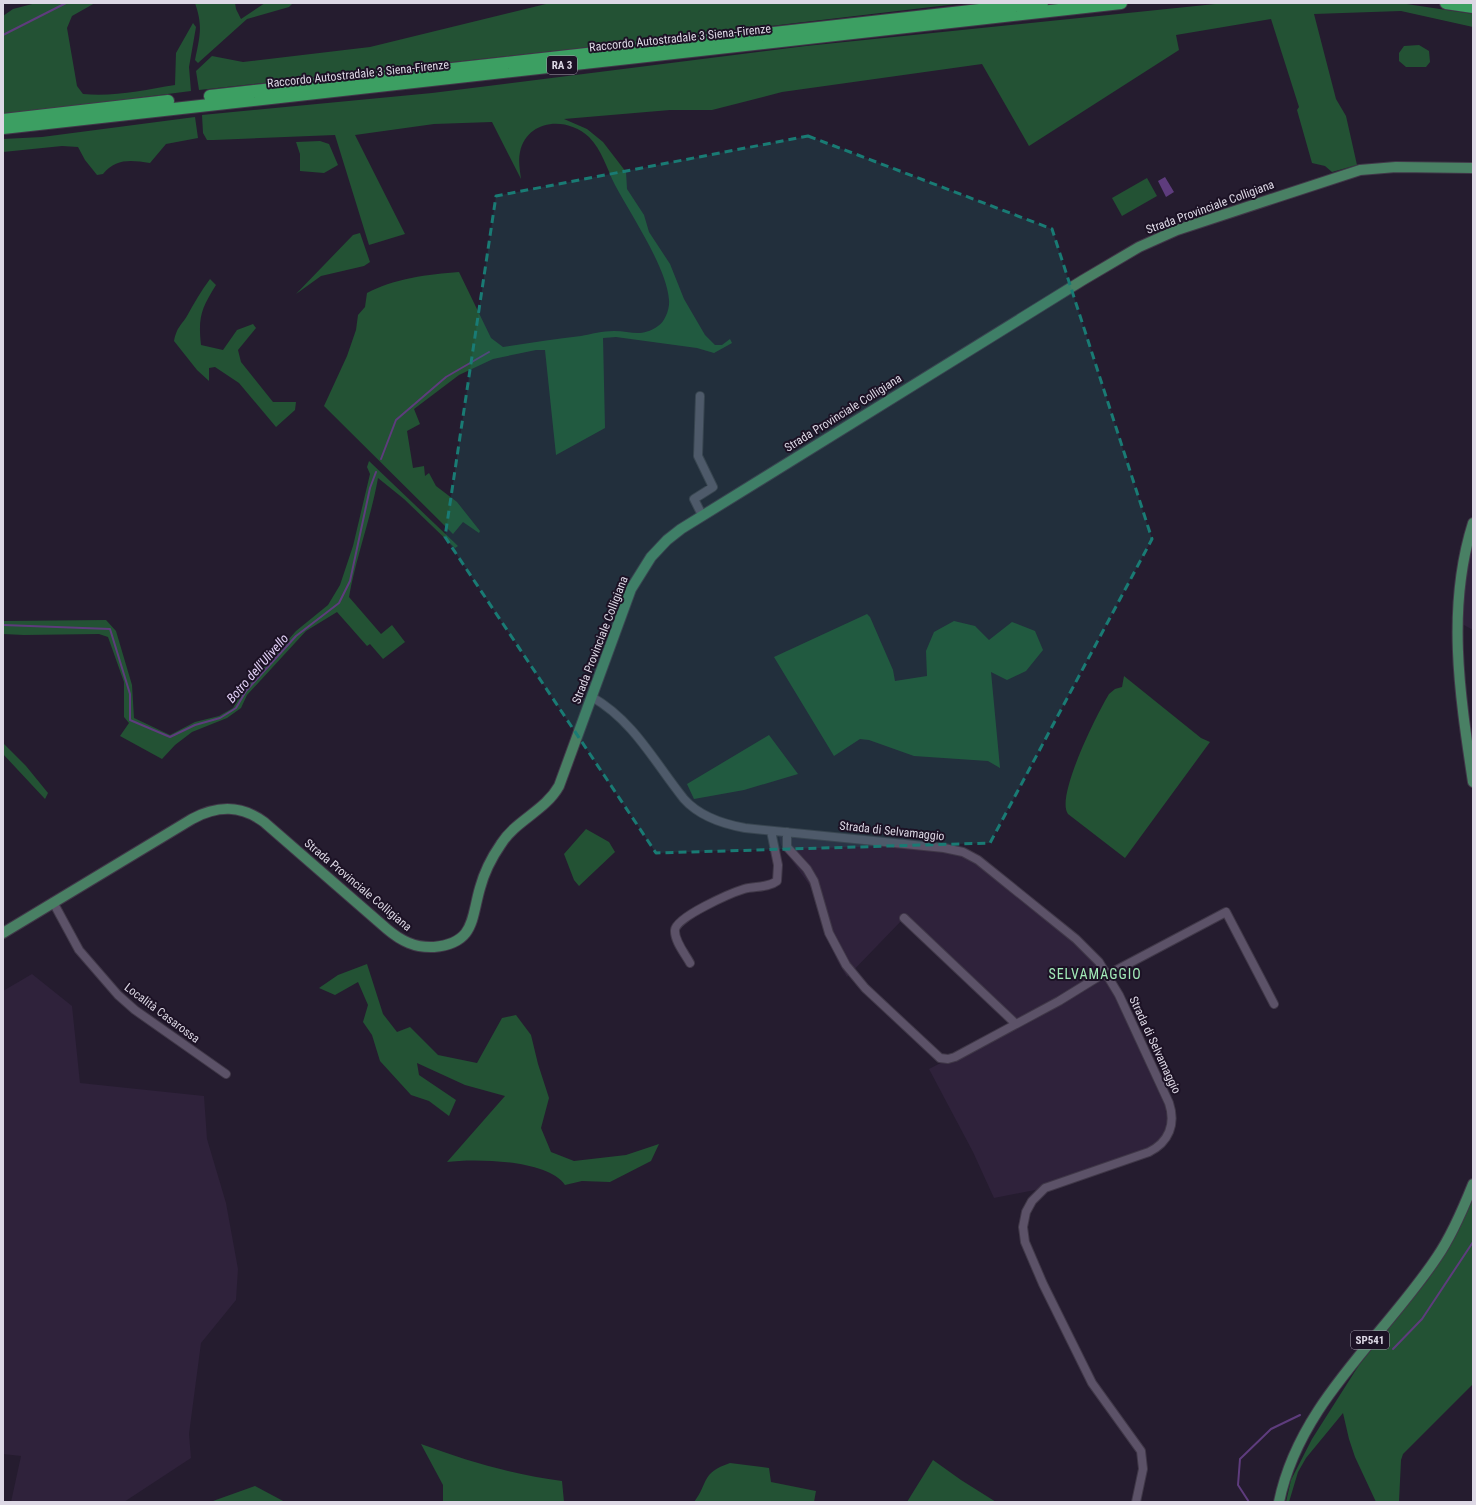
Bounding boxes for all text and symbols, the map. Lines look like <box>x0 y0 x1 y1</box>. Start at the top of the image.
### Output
street label: Raccordo Autostradale 3 Siena-Firenze <box>588 21 772 55</box>
road number: RA 3 <box>547 56 577 74</box>
street label: Raccordo Autostradale 3 Siena-Firenze <box>266 57 450 91</box>
street label: Strada Provinciale Colligiana <box>1144 177 1276 237</box>
street label: Strada Provinciale Colligiana <box>782 371 904 455</box>
street label: Strada Provinciale Colligiana <box>569 574 631 706</box>
water label: Botro dell'Ulivello <box>223 631 291 706</box>
street label: Strada di Selvamaggio <box>839 819 945 843</box>
street label: Strada Provinciale Colligiana <box>302 836 415 934</box>
district label: SELVAMAGGIO <box>1048 966 1142 982</box>
street label: Località Casarossa <box>122 980 203 1046</box>
street label: Strada di Selvamaggio <box>1126 994 1184 1096</box>
road number: SP541 <box>1351 1331 1389 1349</box>

